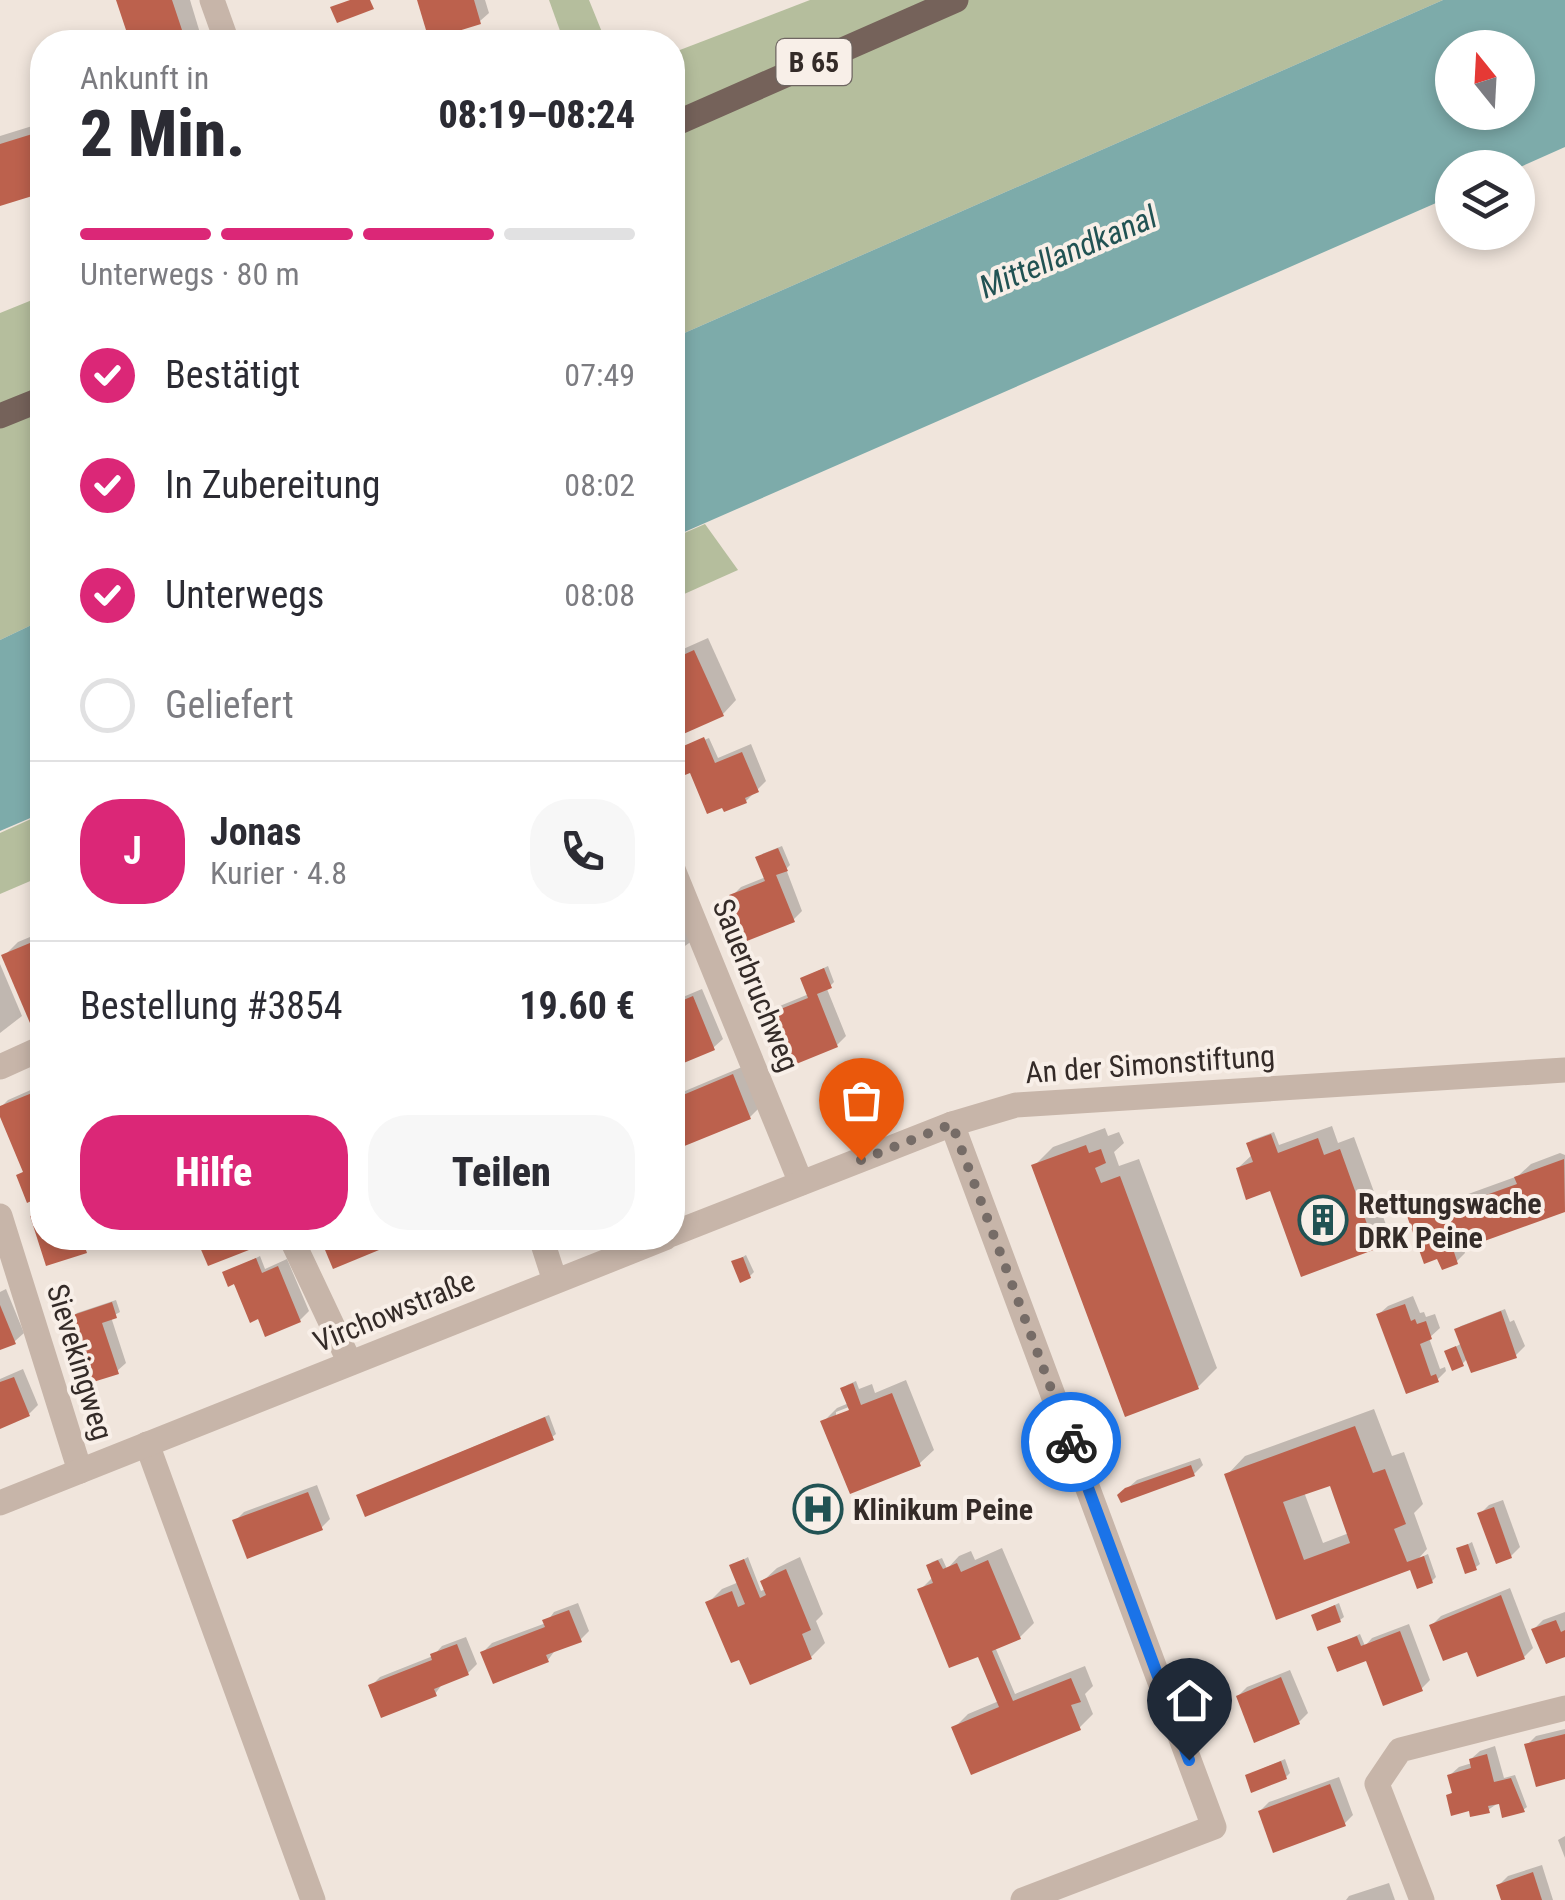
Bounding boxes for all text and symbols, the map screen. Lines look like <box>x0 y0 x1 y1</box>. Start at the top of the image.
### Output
north arrow <box>1435 30 1535 130</box>
map controls <box>1435 30 1535 250</box>
road number: B 65 <box>776 39 852 85</box>
text: Ankunft in <box>80 59 209 97</box>
text: 08:19–08:24 <box>438 93 635 137</box>
text: 2 Min. <box>80 96 245 172</box>
button: layers <box>1435 150 1535 250</box>
water label: Mittellandkanal <box>974 197 1163 306</box>
text: Unterwegs · 80 m <box>80 255 300 293</box>
icon: check <box>80 348 135 403</box>
text: Bestätigt <box>165 353 300 397</box>
text: 07:49 <box>564 356 635 394</box>
icon: check <box>80 458 135 513</box>
text: In Zubereitung <box>165 463 381 507</box>
text: 08:02 <box>564 466 635 504</box>
icon: check <box>80 568 135 623</box>
text: Unterwegs <box>165 573 324 617</box>
text: 08:08 <box>564 576 635 614</box>
text: Geliefert <box>165 683 294 727</box>
button: phone <box>530 799 635 904</box>
text: Jonas <box>210 810 301 854</box>
text: J <box>123 829 142 873</box>
text: Kurier · 4.8 <box>210 854 347 892</box>
street label: Sauerbruchweg <box>706 894 806 1076</box>
text: Bestellung #3854 <box>80 984 342 1028</box>
text: 19.60 € <box>519 984 635 1028</box>
street label: An der Simonstiftung <box>1024 1038 1276 1090</box>
pin <box>819 1058 904 1161</box>
icon: bag <box>834 1073 889 1128</box>
button: Hilfe <box>80 1115 348 1230</box>
button: Teilen <box>368 1115 635 1230</box>
place label: Rettungswache DRK Peine <box>1358 1186 1542 1255</box>
building icon: Rettungswache DRK Peine <box>1297 1194 1349 1246</box>
street label: Virchowstraße <box>308 1263 480 1359</box>
street label: Sievekingweg <box>40 1280 120 1444</box>
courier <box>1021 1392 1121 1492</box>
icon: bike <box>1044 1415 1099 1470</box>
hospital icon: Klinikum Peine <box>792 1483 844 1535</box>
place label: Klinikum Peine <box>853 1492 1033 1527</box>
pin <box>1147 1658 1232 1761</box>
icon: home <box>1162 1673 1217 1728</box>

